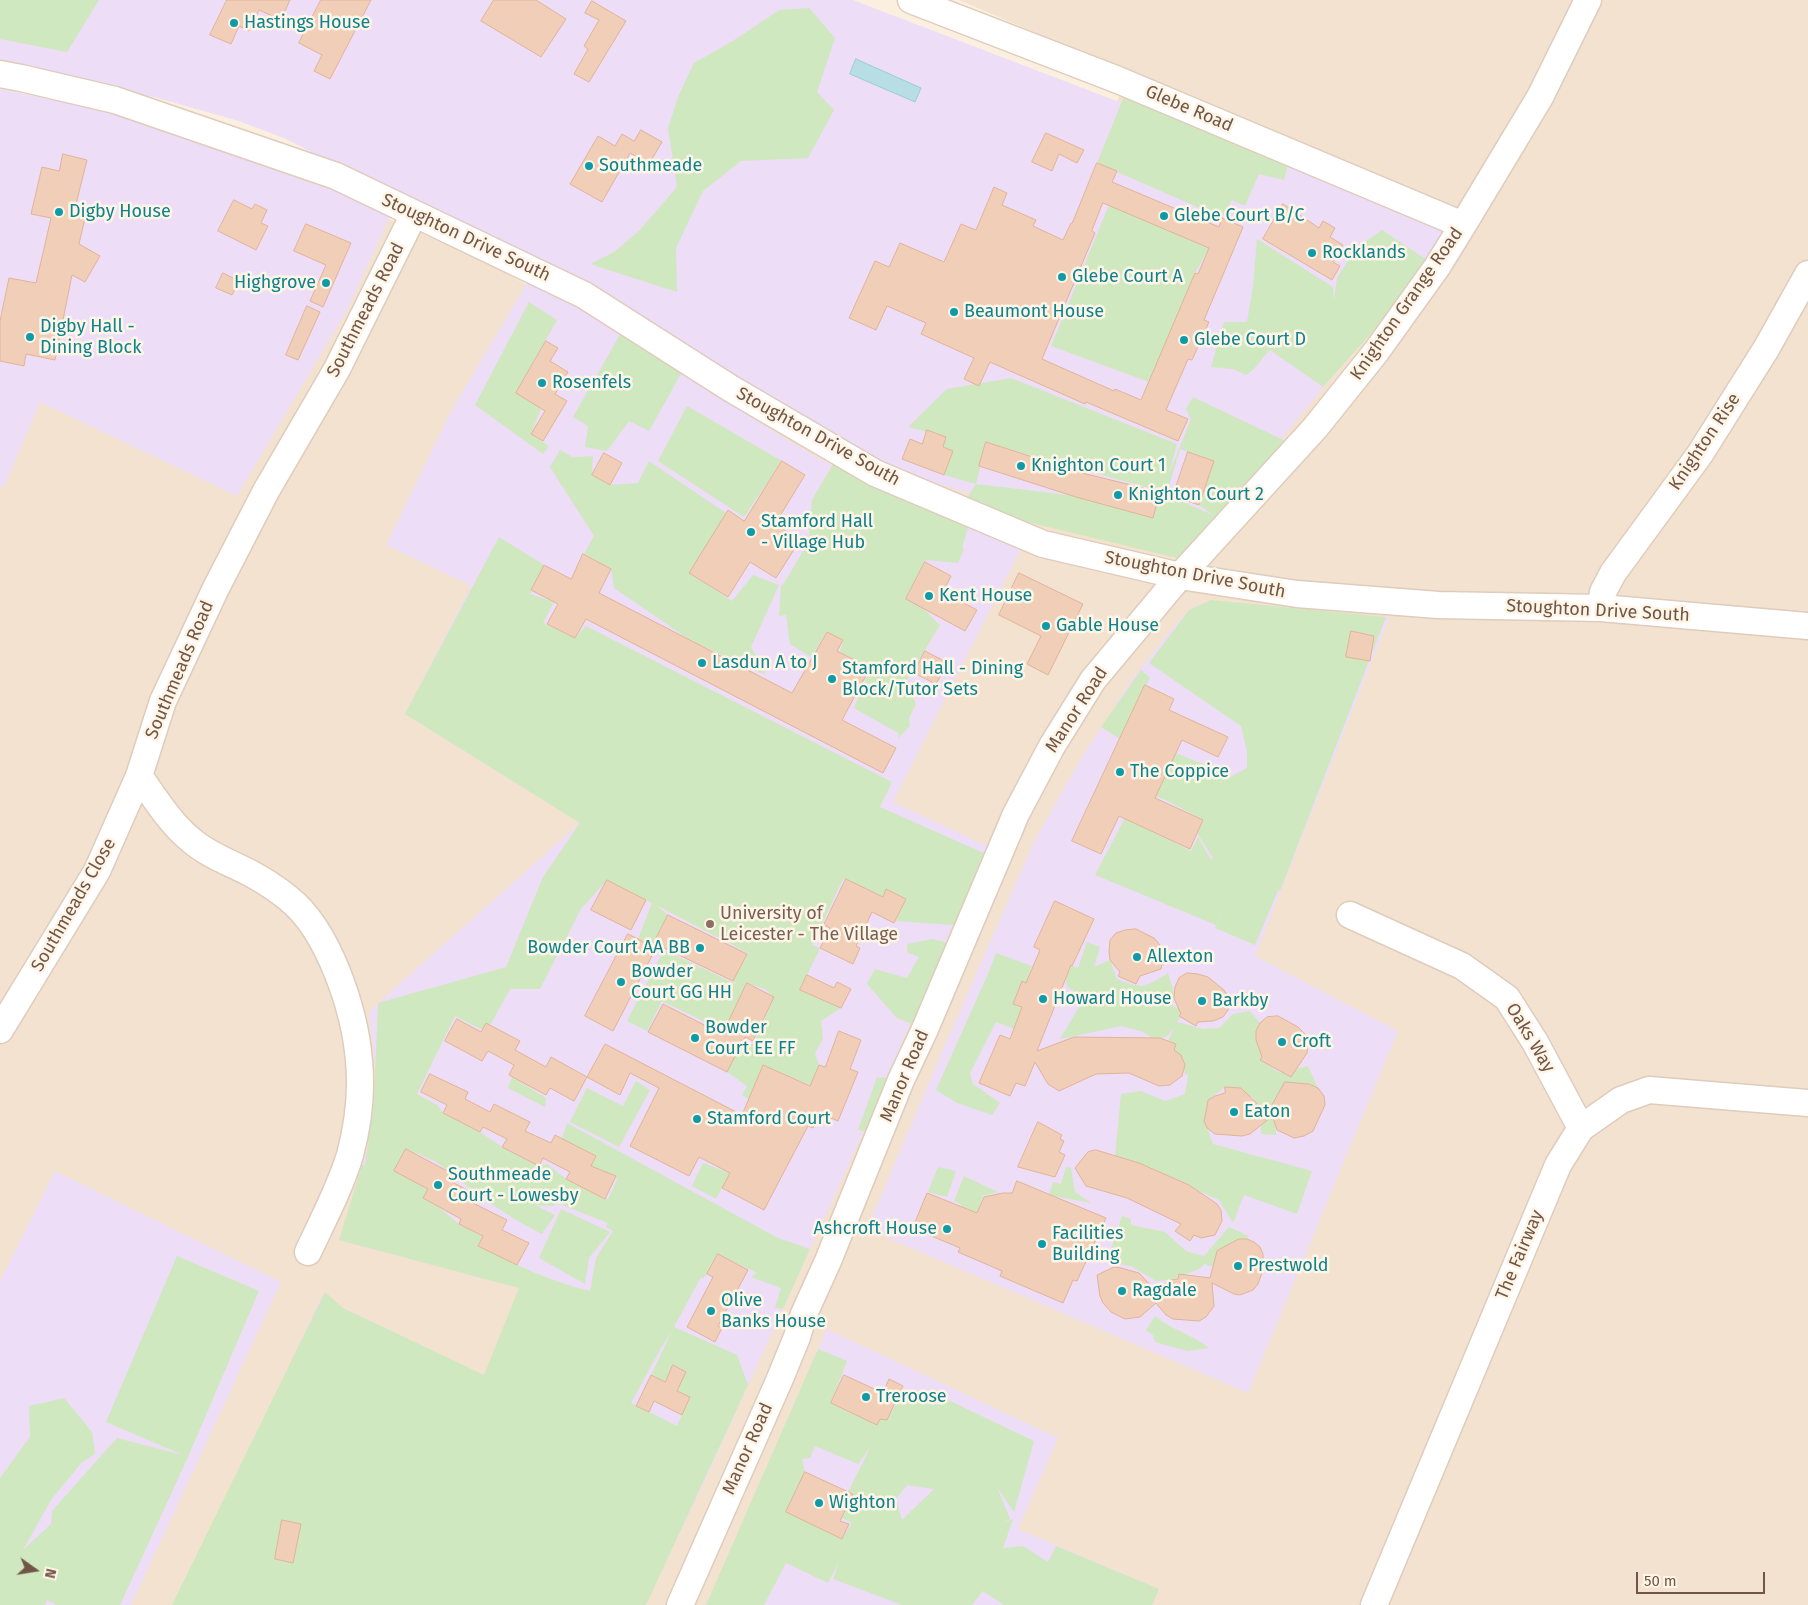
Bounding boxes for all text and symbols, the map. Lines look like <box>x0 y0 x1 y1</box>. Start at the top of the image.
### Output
place label: Hastings House <box>244 12 370 34</box>
marker: Hastings House <box>228 17 240 29</box>
street label: Glebe Road <box>1142 81 1236 137</box>
place label: Southmeade <box>599 155 702 177</box>
marker: Southmeade <box>583 160 595 172</box>
street label: Stoughton Drive South <box>378 189 554 287</box>
place label: Digby House <box>69 201 171 223</box>
place label: Glebe Court B/C <box>1174 205 1305 227</box>
marker: Digby House <box>53 206 65 218</box>
marker: Glebe Court B/C <box>1158 210 1170 222</box>
street label: Knighton Grange Road <box>1346 224 1468 384</box>
street label: Southmeads Road <box>323 239 409 381</box>
place label: Rocklands <box>1322 242 1406 264</box>
marker: Rocklands <box>1306 247 1318 259</box>
place label: Glebe Court A <box>1072 266 1183 288</box>
marker: Glebe Court A <box>1056 271 1068 283</box>
place label: Highgrove <box>234 272 316 294</box>
marker: Highgrove <box>320 277 332 289</box>
place label: Beaumont House <box>964 301 1104 323</box>
marker: Beaumont House <box>948 306 960 318</box>
place label: Digby Hall - Dining Block <box>40 316 141 358</box>
place label: Glebe Court D <box>1194 329 1306 351</box>
marker: Digby Hall - Dining Block <box>24 331 36 343</box>
marker: Glebe Court D <box>1178 334 1190 346</box>
place label: Rosenfels <box>552 372 631 394</box>
marker: Rosenfels <box>536 377 548 389</box>
street label: Stoughton Drive South <box>732 383 904 491</box>
street label: Knighton Rise <box>1665 389 1745 495</box>
place label: Knighton Court 1 <box>1031 455 1166 477</box>
marker: Knighton Court 1 <box>1015 460 1027 472</box>
place label: Knighton Court 2 <box>1128 484 1264 506</box>
marker: Knighton Court 2 <box>1112 489 1124 501</box>
place label: Stamford Hall - Village Hub <box>761 511 873 554</box>
marker: Stamford Hall - Village Hub <box>745 526 757 538</box>
street label: Stoughton Drive South <box>1103 547 1287 603</box>
place label: Kent House <box>939 585 1032 607</box>
marker: Kent House <box>923 590 935 602</box>
street label: Stoughton Drive South <box>1506 595 1690 627</box>
street label: Southmeads Road <box>141 598 219 742</box>
place label: Gable House <box>1056 615 1159 637</box>
marker: Gable House <box>1040 620 1052 632</box>
place label: Lasdun A to J <box>712 652 817 674</box>
marker: Lasdun A to J <box>696 657 708 669</box>
place label: Stamford Hall - Dining Block/Tutor Sets <box>842 658 1023 701</box>
street label: Manor Road <box>1041 663 1113 757</box>
marker: Stamford Hall - Dining Block/Tutor Sets <box>826 673 838 685</box>
place label: The Coppice <box>1130 761 1229 783</box>
marker: The Coppice <box>1114 766 1126 778</box>
street label: Southmeads Close <box>27 834 121 976</box>
place label: University of Leicester - The Village <box>720 903 898 946</box>
marker: University of Leicester - The Village <box>704 918 716 930</box>
place label: Bowder Court AA BB <box>527 937 690 959</box>
marker: Bowder Court AA BB <box>694 942 706 954</box>
place label: Allexton <box>1147 946 1213 968</box>
marker: Allexton <box>1131 951 1143 963</box>
place label: Bowder Court GG HH <box>631 961 732 1004</box>
marker: Bowder Court GG HH <box>615 976 627 988</box>
place label: Howard House <box>1053 988 1172 1010</box>
place label: Barkby <box>1212 990 1268 1012</box>
marker: Howard House <box>1037 993 1049 1005</box>
marker: Barkby <box>1196 995 1208 1007</box>
street label: Oaks Way <box>1501 999 1559 1077</box>
place label: Bowder Court EE FF <box>705 1017 796 1060</box>
street label: Manor Road <box>876 1027 934 1125</box>
place label: Croft <box>1292 1031 1331 1053</box>
marker: Bowder Court EE FF <box>689 1032 701 1044</box>
marker: Croft <box>1276 1036 1288 1048</box>
place label: Eaton <box>1244 1101 1290 1123</box>
marker: Eaton <box>1228 1106 1240 1118</box>
place label: Stamford Court <box>707 1108 831 1130</box>
marker: Stamford Court <box>691 1113 703 1125</box>
place label: Southmeade Court - Lowesby <box>448 1164 579 1206</box>
marker: Southmeade Court - Lowesby <box>432 1179 444 1191</box>
street label: The Fairway <box>1491 1207 1549 1303</box>
place label: Ashcroft House <box>813 1218 937 1240</box>
marker: Ashcroft House <box>941 1223 953 1235</box>
place label: Facilities Building <box>1052 1223 1123 1266</box>
marker: Facilities Building <box>1036 1238 1048 1250</box>
place label: Prestwold <box>1248 1255 1329 1277</box>
marker: Prestwold <box>1232 1260 1244 1272</box>
place label: Ragdale <box>1132 1280 1197 1302</box>
marker: Ragdale <box>1116 1285 1128 1297</box>
place label: Olive Banks House <box>721 1290 826 1332</box>
marker: Olive Banks House <box>705 1305 717 1317</box>
place label: Treroose <box>876 1386 947 1408</box>
marker: Treroose <box>860 1391 872 1403</box>
street label: Manor Road <box>718 1400 778 1498</box>
place label: Wighton <box>829 1492 896 1514</box>
marker: Wighton <box>813 1497 825 1509</box>
north arrow <box>10 1545 60 1595</box>
scale bar <box>1638 1562 1767 1594</box>
text: N <box>41 1567 59 1580</box>
text: 50 m <box>1644 1572 1677 1590</box>

